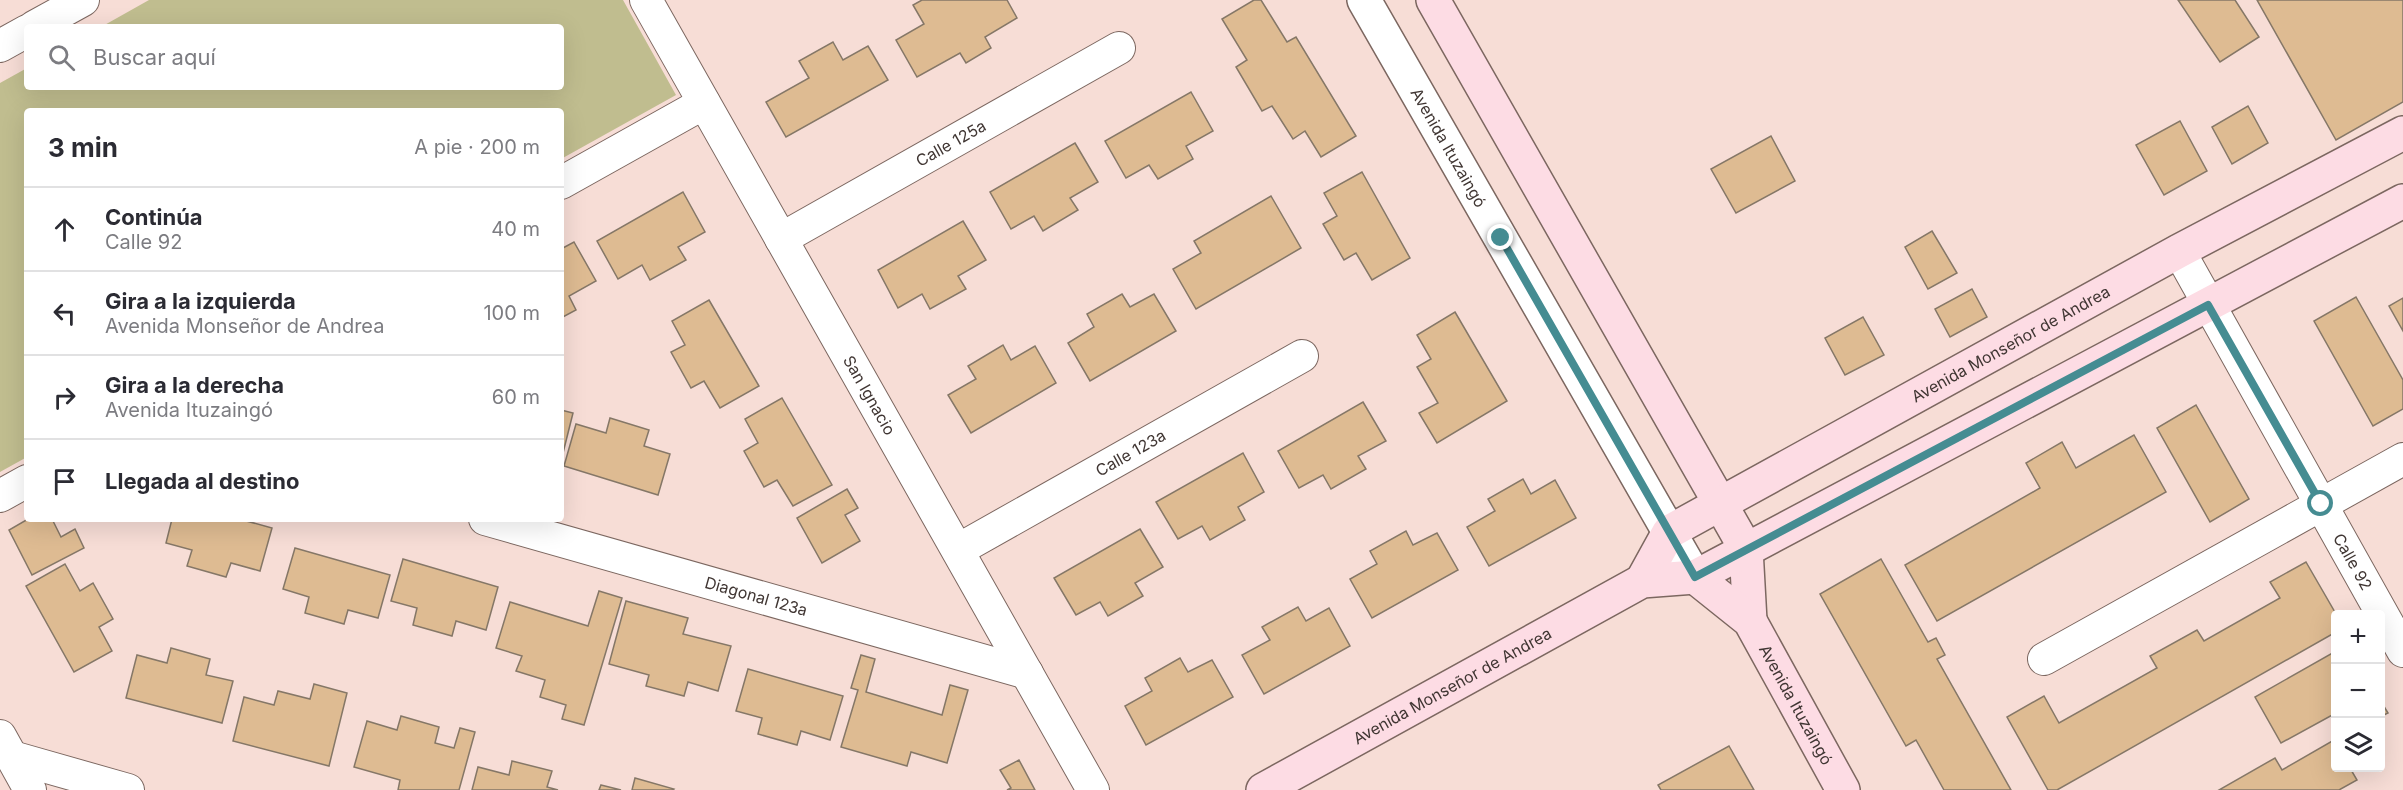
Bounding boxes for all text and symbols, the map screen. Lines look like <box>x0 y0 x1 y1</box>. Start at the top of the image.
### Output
search box <box>24 24 564 90</box>
icon: search <box>45 41 78 74</box>
text: Buscar aquí <box>93 44 216 70</box>
street label: Avenida Ituzaingó <box>1406 84 1491 211</box>
street label: Calle 125a <box>912 115 989 171</box>
text: 3 min <box>48 132 118 163</box>
text: A pie · 200 m <box>414 135 540 159</box>
text: Continúa <box>105 204 203 230</box>
icon: ahead <box>48 213 81 246</box>
text: 40 m <box>491 217 540 241</box>
route end <box>1487 224 1513 250</box>
text: Calle 92 <box>105 230 182 254</box>
street label: Avenida Monseñor de Andrea <box>1908 281 2113 406</box>
text: Gira a la izquierda <box>105 288 296 314</box>
icon: left <box>48 297 81 330</box>
text: 100 m <box>483 301 540 325</box>
text: Avenida Monseñor de Andrea <box>105 314 384 338</box>
street label: San Ignacio <box>839 352 900 439</box>
text: Gira a la derecha <box>105 372 284 398</box>
icon: right <box>48 381 81 414</box>
text: 60 m <box>492 385 540 409</box>
text: Avenida Ituzaingó <box>105 398 273 422</box>
street label: Calle 123a <box>1092 425 1169 480</box>
icon: arrive <box>48 465 81 498</box>
text: Llegada al destino <box>105 468 299 494</box>
route start <box>2307 490 2333 516</box>
street label: Calle 92 <box>2329 530 2377 594</box>
street label: Diagonal 123a <box>703 572 810 620</box>
map controls <box>2331 610 2385 772</box>
button: + <box>2331 610 2385 664</box>
street label: Avenida Monseñor de Andrea <box>1349 623 1555 748</box>
street label: Avenida Ituzaingó <box>1755 641 1837 768</box>
button: − <box>2331 664 2385 718</box>
button: layers <box>2331 718 2385 772</box>

